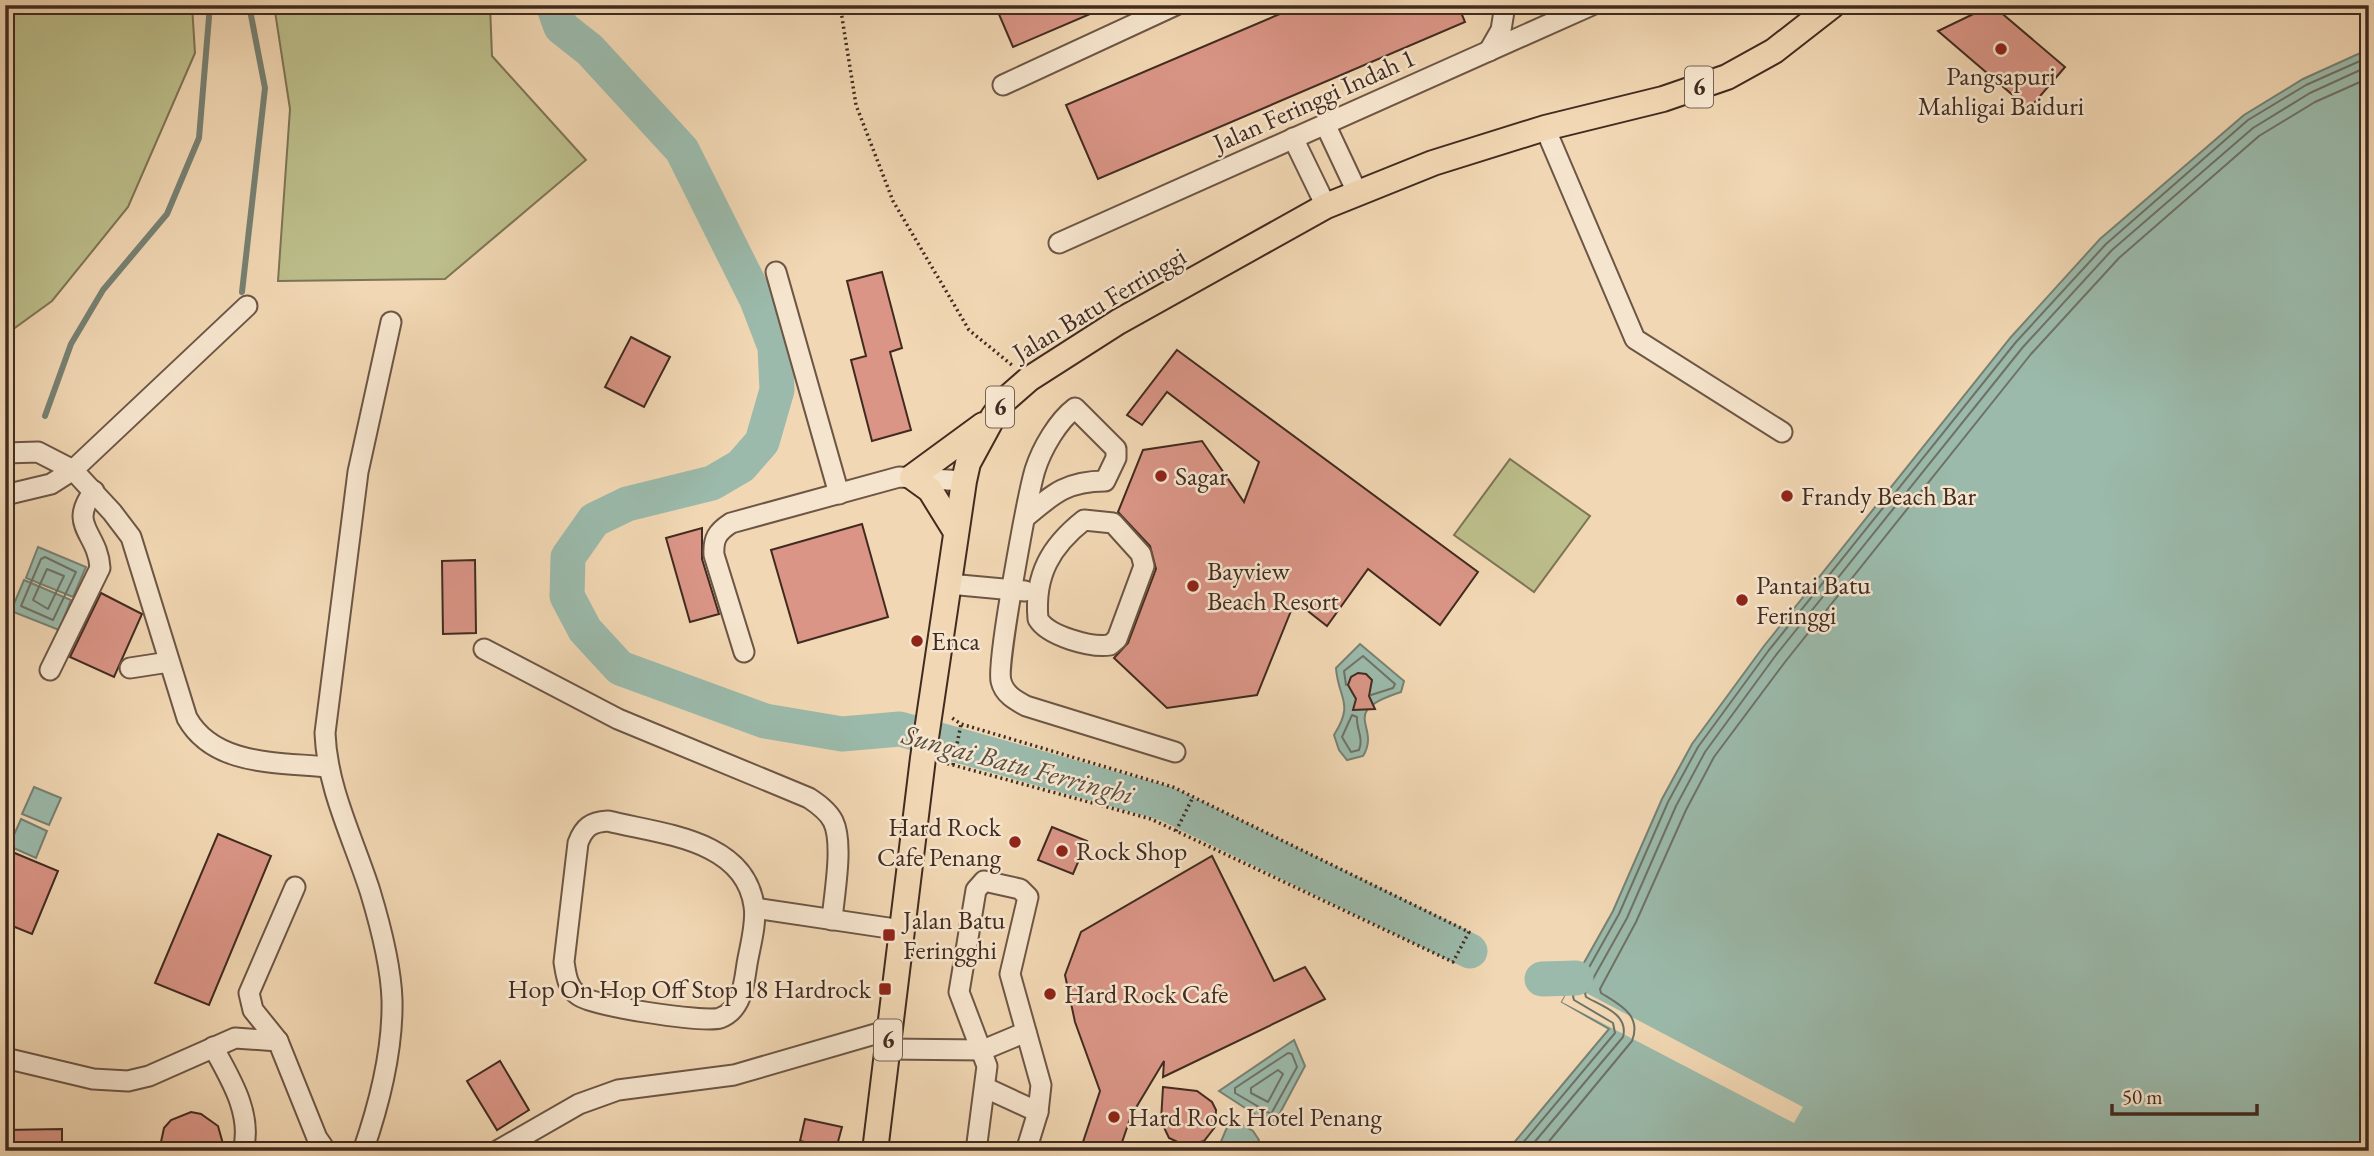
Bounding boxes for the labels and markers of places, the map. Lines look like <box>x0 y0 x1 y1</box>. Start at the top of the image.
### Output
marker: Pangsapuri Mahligai Baiduri <box>1993 41 2009 57</box>
place label: Pangsapuri Mahligai Baiduri <box>1918 59 2084 123</box>
place label: Sagar <box>1175 459 1228 493</box>
marker: Sagar <box>1153 468 1169 484</box>
place label: Frandy Beach Bar <box>1801 479 1976 513</box>
marker: Frandy Beach Bar <box>1779 488 1795 504</box>
place label: Bayview Beach Resort <box>1207 554 1339 618</box>
place label: Pantai Batu Feringgi <box>1756 568 1871 632</box>
marker: Bayview Beach Resort <box>1185 578 1201 594</box>
marker: Pantai Batu Feringgi <box>1734 592 1750 608</box>
place label: Enca <box>931 624 981 658</box>
marker: Enca <box>909 633 925 649</box>
place label: Hard Rock Cafe Penang <box>877 810 1002 874</box>
marker: Hard Rock Cafe Penang <box>1007 834 1023 850</box>
place label: Rock Shop <box>1076 834 1187 868</box>
marker: Rock Shop <box>1054 843 1070 859</box>
place label: Jalan Batu Feringghi <box>901 903 1006 967</box>
marker: Jalan Batu Feringghi <box>881 927 897 943</box>
place label: Hop On Hop Off Stop 18 Hardrock <box>507 972 872 1006</box>
place label: Hard Rock Cafe <box>1064 977 1228 1011</box>
marker: Hop On Hop Off Stop 18 Hardrock <box>877 981 893 997</box>
marker: Hard Rock Cafe <box>1042 986 1058 1002</box>
place label: Hard Rock Hotel Penang <box>1128 1100 1383 1134</box>
marker: Hard Rock Hotel Penang <box>1106 1109 1122 1125</box>

